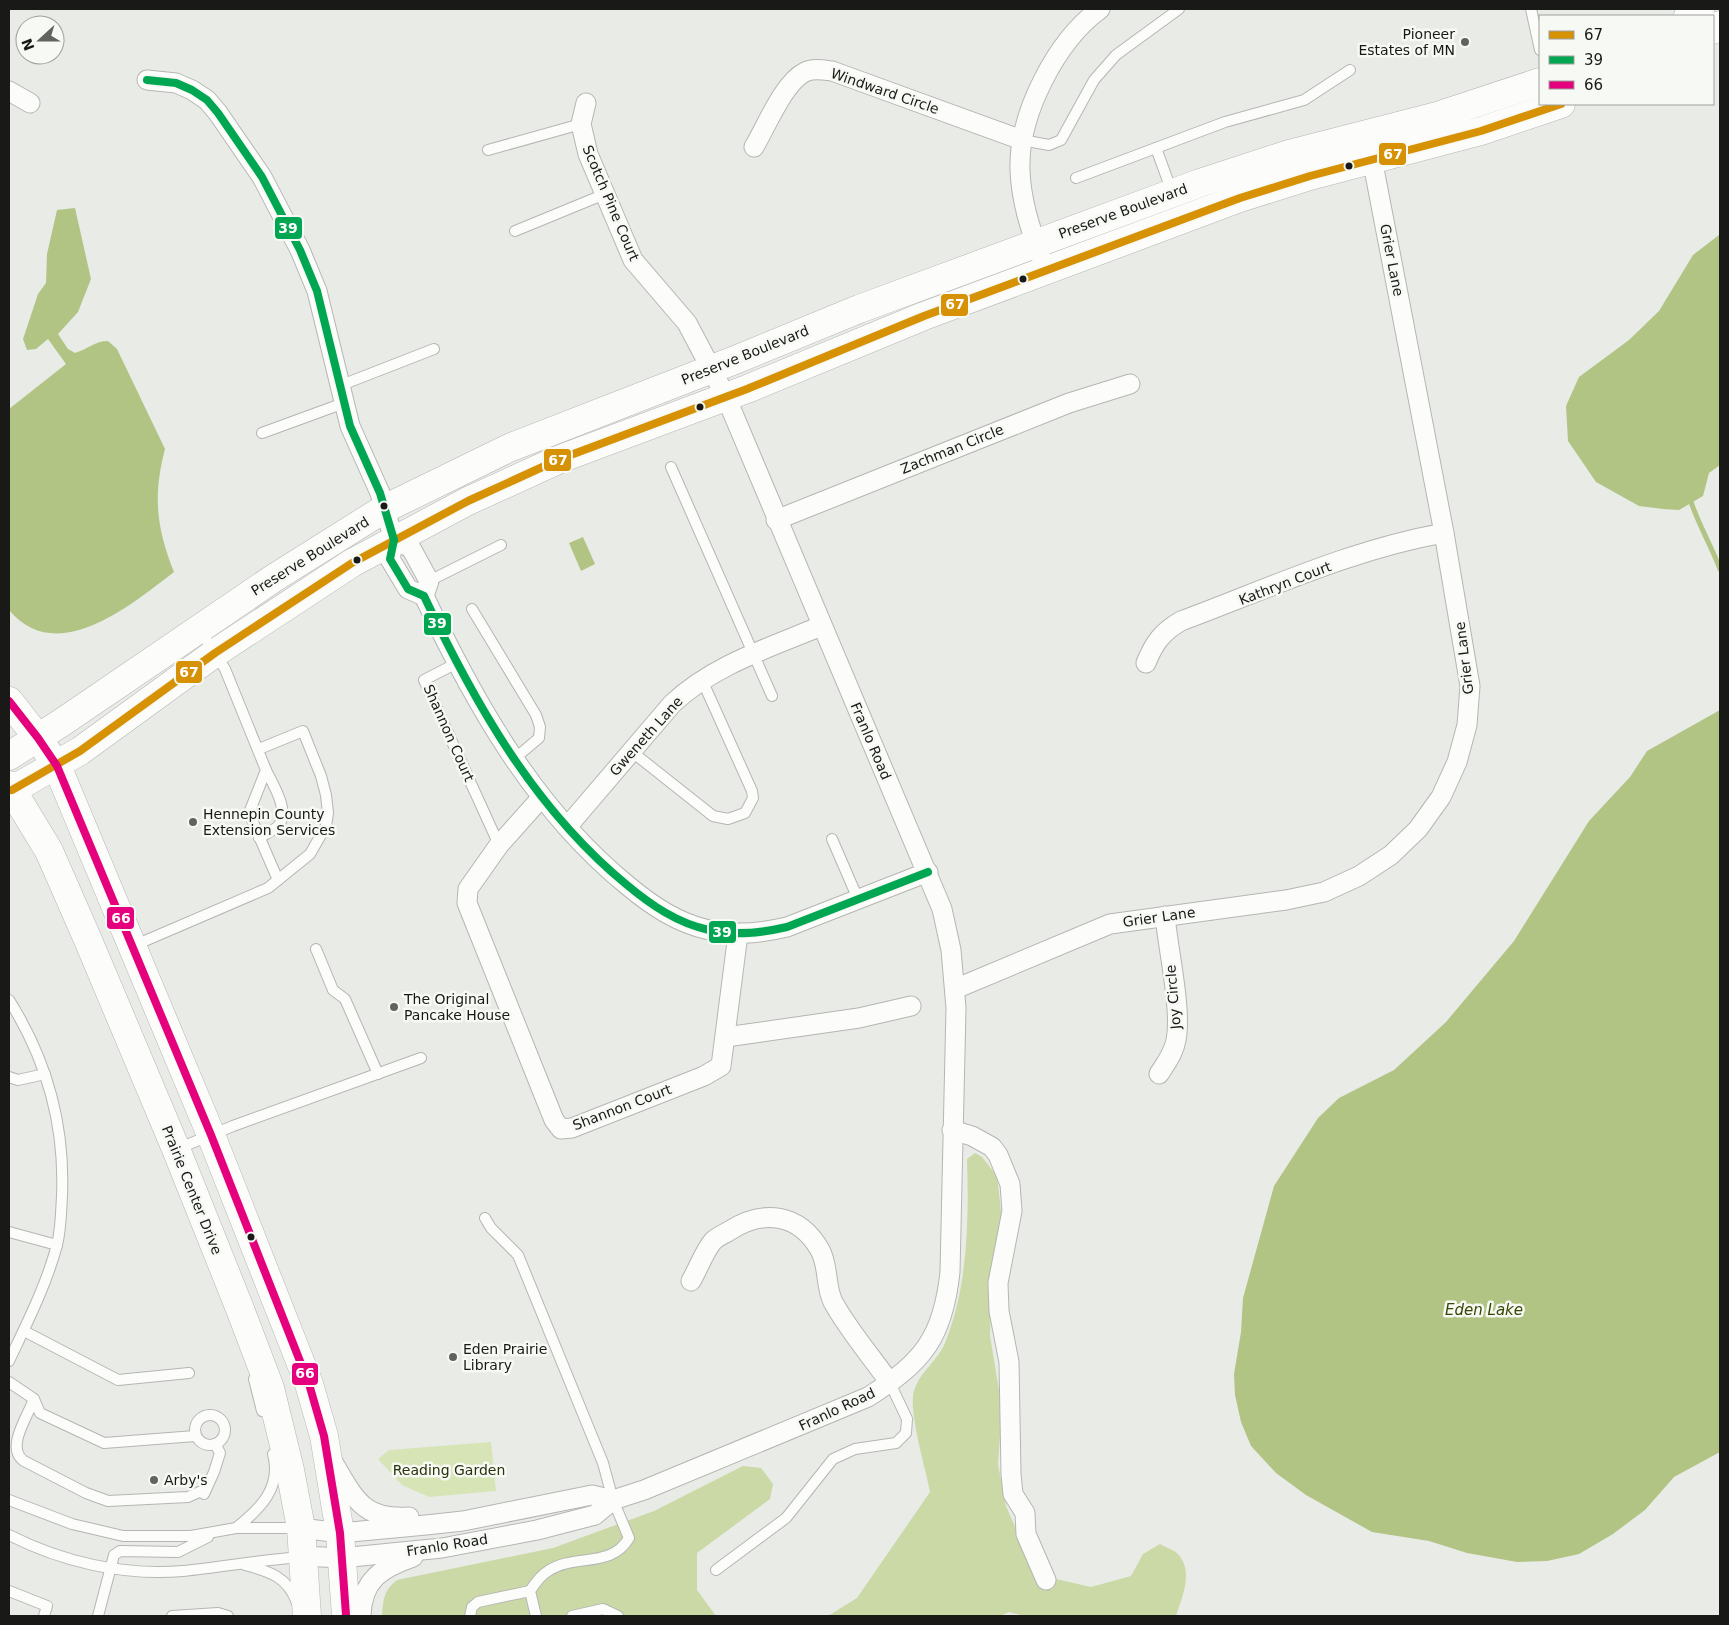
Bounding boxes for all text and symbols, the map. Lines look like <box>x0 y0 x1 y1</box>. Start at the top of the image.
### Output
north arrow <box>15 15 65 65</box>
legend <box>1539 15 1714 105</box>
place label: Pioneer Estates of MN <box>1358 26 1455 58</box>
text: 67 <box>1584 26 1603 44</box>
text: N <box>18 36 37 53</box>
marker: Pioneer Estates of MN <box>1459 36 1471 48</box>
text: 39 <box>1584 51 1603 69</box>
street label: Windward Circle <box>829 65 941 117</box>
text: 66 <box>1584 76 1603 94</box>
line badge: 67 <box>1378 142 1407 166</box>
street label: Scotch Pine Court <box>579 143 643 264</box>
text: 67 <box>1383 146 1403 162</box>
unlabelled marker <box>1344 161 1354 171</box>
street label: Preserve Boulevard <box>1056 180 1190 242</box>
line badge: 39 <box>274 216 303 240</box>
text: 39 <box>278 220 298 236</box>
street label: Grier Lane <box>1377 223 1407 297</box>
unlabelled marker <box>1018 274 1028 284</box>
line badge: 67 <box>940 293 969 317</box>
text: 67 <box>945 296 965 312</box>
street label: Preserve Boulevard <box>679 322 811 388</box>
unlabelled marker <box>695 402 705 412</box>
street label: Zachman Circle <box>898 421 1006 477</box>
line badge: 67 <box>543 448 572 472</box>
text: 67 <box>548 452 568 468</box>
unlabelled marker <box>379 501 389 511</box>
street label: Preserve Boulevard <box>248 513 372 599</box>
unlabelled marker <box>352 555 362 565</box>
street label: Kathryn Court <box>1237 558 1334 608</box>
line badge: 39 <box>423 612 452 636</box>
text: 39 <box>427 615 447 631</box>
street label: Grier Lane <box>1452 621 1476 695</box>
line badge: 67 <box>175 660 203 684</box>
text: 67 <box>179 664 199 680</box>
street label: Shannon Court <box>420 682 478 784</box>
street label: Gweneth Lane <box>606 693 686 779</box>
street label: Franlo Road <box>848 700 894 782</box>
place label: Hennepin County Extension Services <box>203 806 335 838</box>
marker: Hennepin County Extension Services <box>187 816 199 828</box>
street label: Grier Lane <box>1122 904 1196 930</box>
line badge: 66 <box>106 906 135 930</box>
text: 66 <box>111 910 131 926</box>
line badge: 39 <box>708 920 737 944</box>
text: 39 <box>712 924 732 940</box>
street label: Joy Circle <box>1162 964 1184 1031</box>
place label: The Original Pancake House <box>403 991 510 1023</box>
marker: The Original Pancake House <box>388 1001 400 1013</box>
street label: Shannon Court <box>570 1081 674 1133</box>
street label: Prairie Center Drive <box>159 1123 225 1257</box>
unlabelled marker <box>246 1232 256 1242</box>
water label: Eden Lake <box>1445 1301 1523 1319</box>
place label: Eden Prairie Library <box>463 1341 547 1373</box>
marker: Eden Prairie Library <box>447 1351 459 1363</box>
line badge: 66 <box>291 1362 319 1386</box>
text: 66 <box>295 1365 315 1381</box>
street label: Franlo Road <box>796 1384 878 1434</box>
park label: Reading Garden <box>393 1462 505 1478</box>
place label: Arby's <box>164 1472 208 1488</box>
marker: Arby's <box>148 1474 160 1486</box>
street label: Franlo Road <box>405 1531 489 1559</box>

